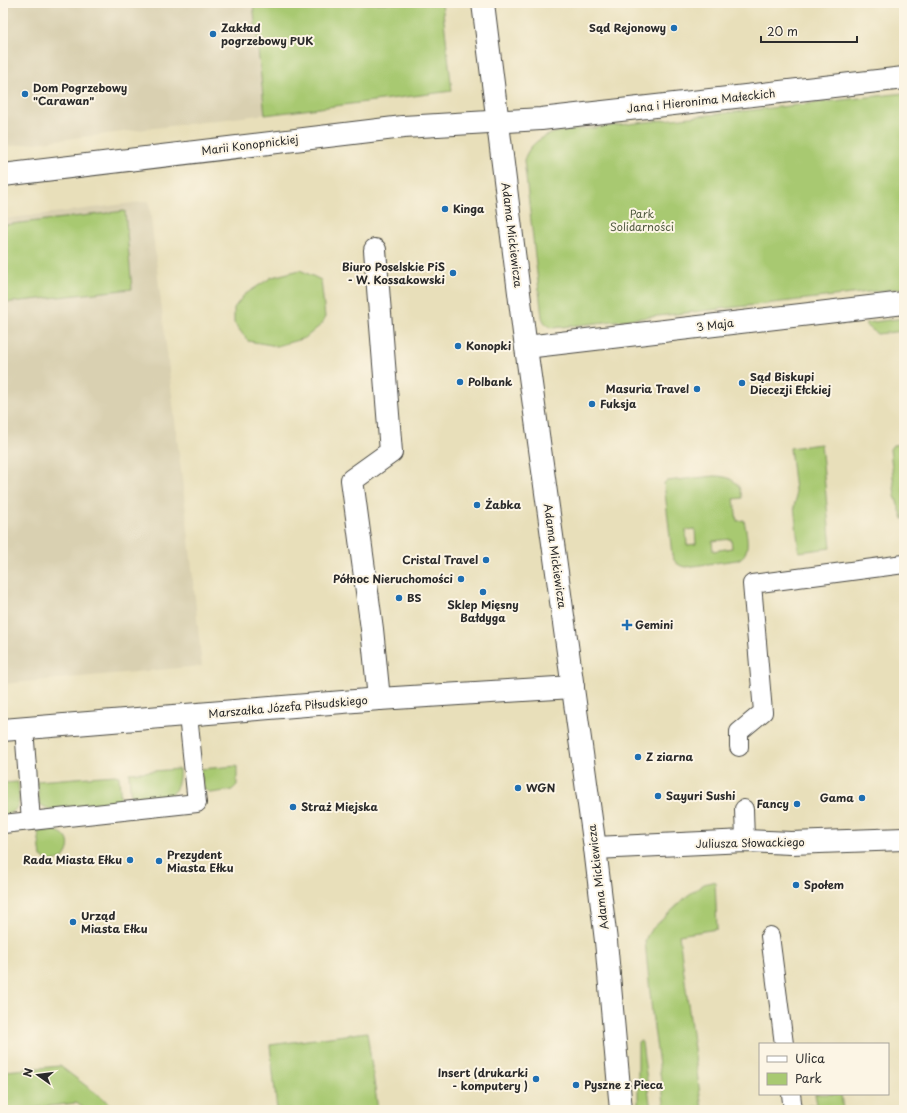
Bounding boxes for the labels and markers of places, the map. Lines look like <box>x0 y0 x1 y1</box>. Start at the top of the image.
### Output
place label: Zakład pogrzebowy PUK <box>221 19 313 49</box>
place label: Sąd Rejonowy <box>589 19 666 36</box>
marker: Sąd Rejonowy <box>669 23 679 33</box>
marker: Zakład pogrzebowy PUK <box>208 29 218 39</box>
place label: Dom Pogrzebowy "Carawan" <box>33 79 127 109</box>
marker: Dom Pogrzebowy "Carawan" <box>20 89 30 99</box>
place label: Kinga <box>453 200 485 217</box>
marker: Kinga <box>440 204 450 214</box>
place label: Biuro Poselskie PiS - W. Kossakowski <box>342 258 446 288</box>
marker: Biuro Poselskie PiS - W. Kossakowski <box>448 268 458 278</box>
place label: Konopki <box>466 337 511 354</box>
marker: Konopki <box>453 341 463 351</box>
place label: Sąd Biskupi Diecezji Ełckiej <box>750 368 831 398</box>
place label: Polbank <box>468 373 513 390</box>
marker: Polbank <box>455 377 465 387</box>
marker: Sąd Biskupi Diecezji Ełckiej <box>737 378 747 388</box>
place label: Masuria Travel <box>606 380 689 397</box>
marker: Masuria Travel <box>692 384 702 394</box>
place label: Fuksja <box>600 395 637 412</box>
marker: Fuksja <box>587 399 597 409</box>
place label: Żabka <box>485 496 522 513</box>
marker: Żabka <box>472 500 482 510</box>
place label: Cristal Travel <box>402 551 478 568</box>
marker: Cristal Travel <box>481 555 491 565</box>
place label: Północ Nieruchomości <box>333 570 454 587</box>
marker: Północ Nieruchomości <box>456 574 466 584</box>
marker: Sklep Mięsny Bałdyga <box>478 587 488 597</box>
place label: BS <box>407 589 421 606</box>
marker: BS <box>394 593 404 603</box>
place label: Sklep Mięsny Bałdyga <box>447 596 519 626</box>
place label: Gemini <box>635 616 673 633</box>
marker: Gemini <box>622 620 632 630</box>
place label: Z ziarna <box>646 748 694 765</box>
marker: Z ziarna <box>633 752 643 762</box>
place label: WGN <box>526 779 555 796</box>
marker: WGN <box>513 783 523 793</box>
place label: Sayuri Sushi <box>666 787 736 804</box>
place label: Gama <box>820 789 854 806</box>
marker: Sayuri Sushi <box>653 791 663 801</box>
marker: Gama <box>857 793 867 803</box>
place label: Fancy <box>756 795 789 812</box>
place label: Straż Miejska <box>301 798 379 815</box>
marker: Fancy <box>792 799 802 809</box>
marker: Straż Miejska <box>288 802 298 812</box>
place label: Prezydent Miasta Ełku <box>167 846 234 876</box>
place label: Rada Miasta Ełku <box>23 851 122 868</box>
marker: Rada Miasta Ełku <box>125 855 135 865</box>
marker: Prezydent Miasta Ełku <box>154 856 164 866</box>
place label: Społem <box>804 876 844 893</box>
marker: Społem <box>791 880 801 890</box>
place label: Urząd Miasta Ełku <box>81 907 148 937</box>
marker: Urząd Miasta Ełku <box>68 917 78 927</box>
place label: Insert (drukarki - komputery ) <box>438 1064 528 1094</box>
marker: Insert (drukarki - komputery ) <box>531 1074 541 1084</box>
place label: Pyszne z Pieca <box>584 1076 664 1093</box>
marker: Pyszne z Pieca <box>571 1080 581 1090</box>

